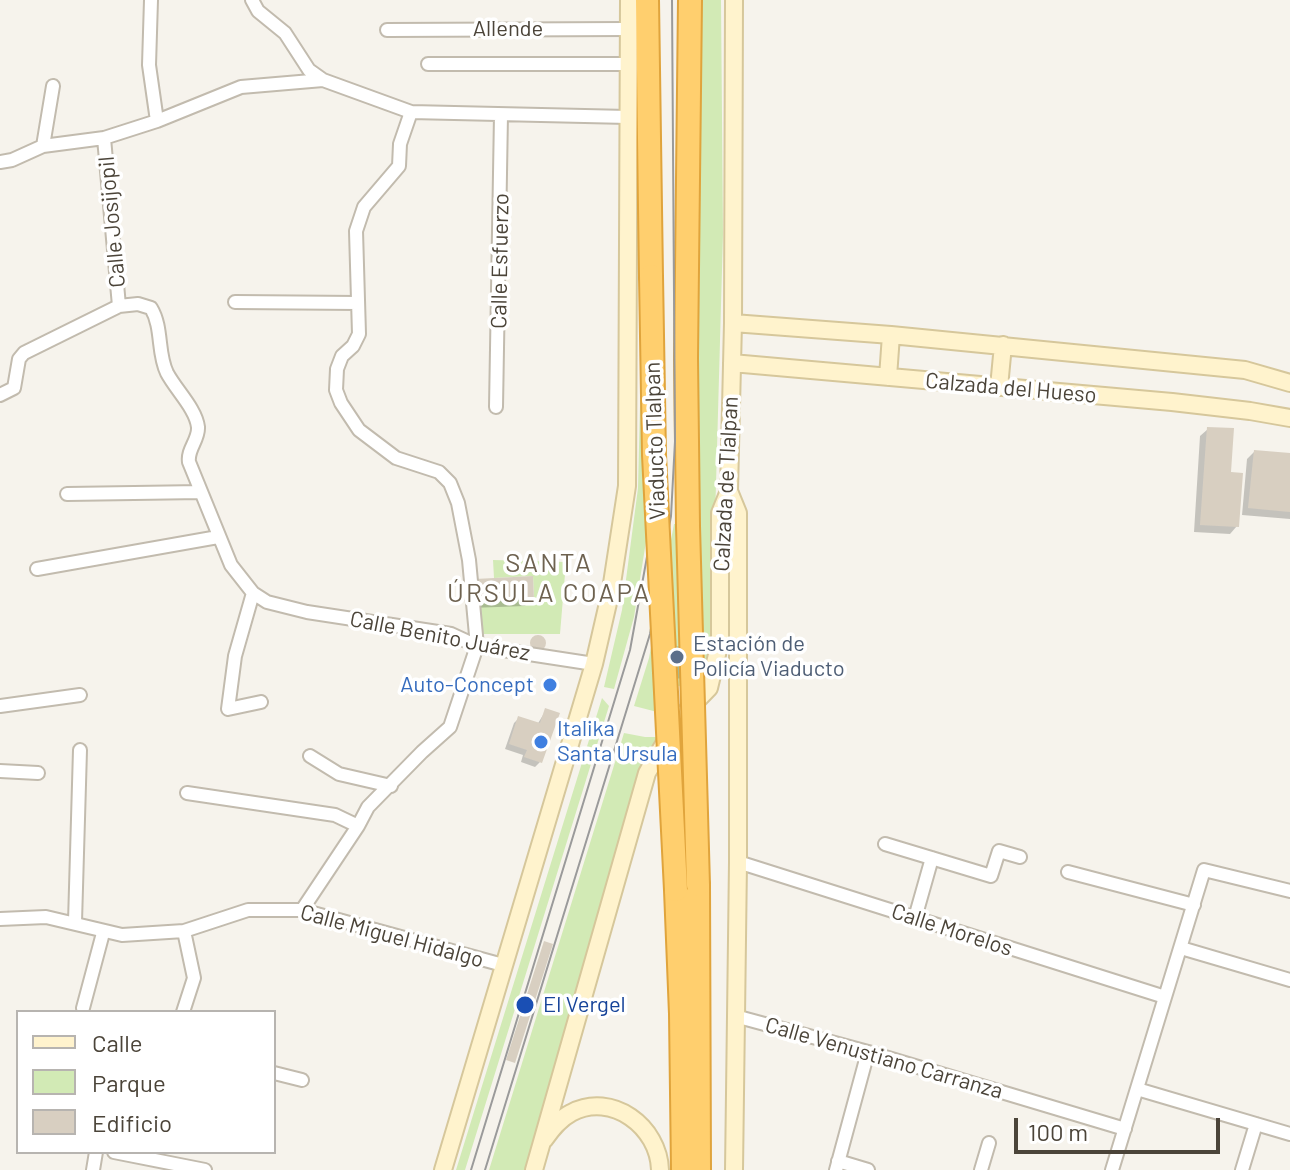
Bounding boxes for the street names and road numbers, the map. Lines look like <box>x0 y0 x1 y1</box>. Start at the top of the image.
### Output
street label: Allende <box>473 16 543 42</box>
street label: Calle Josijopil <box>93 155 131 289</box>
street label: Calle Esfuerzo <box>486 193 514 329</box>
street label: Viaducto Tlalpan <box>639 361 671 521</box>
street label: Calzada del Hueso <box>924 367 1098 409</box>
street label: Calzada de Tlalpan <box>708 396 744 572</box>
street label: Calle Benito Juárez <box>348 606 532 666</box>
street label: Calle Morelos <box>888 898 1016 962</box>
street label: Calle Miguel Hidalgo <box>297 899 487 973</box>
street label: Calle Venustiano Carranza <box>762 1011 1006 1105</box>

